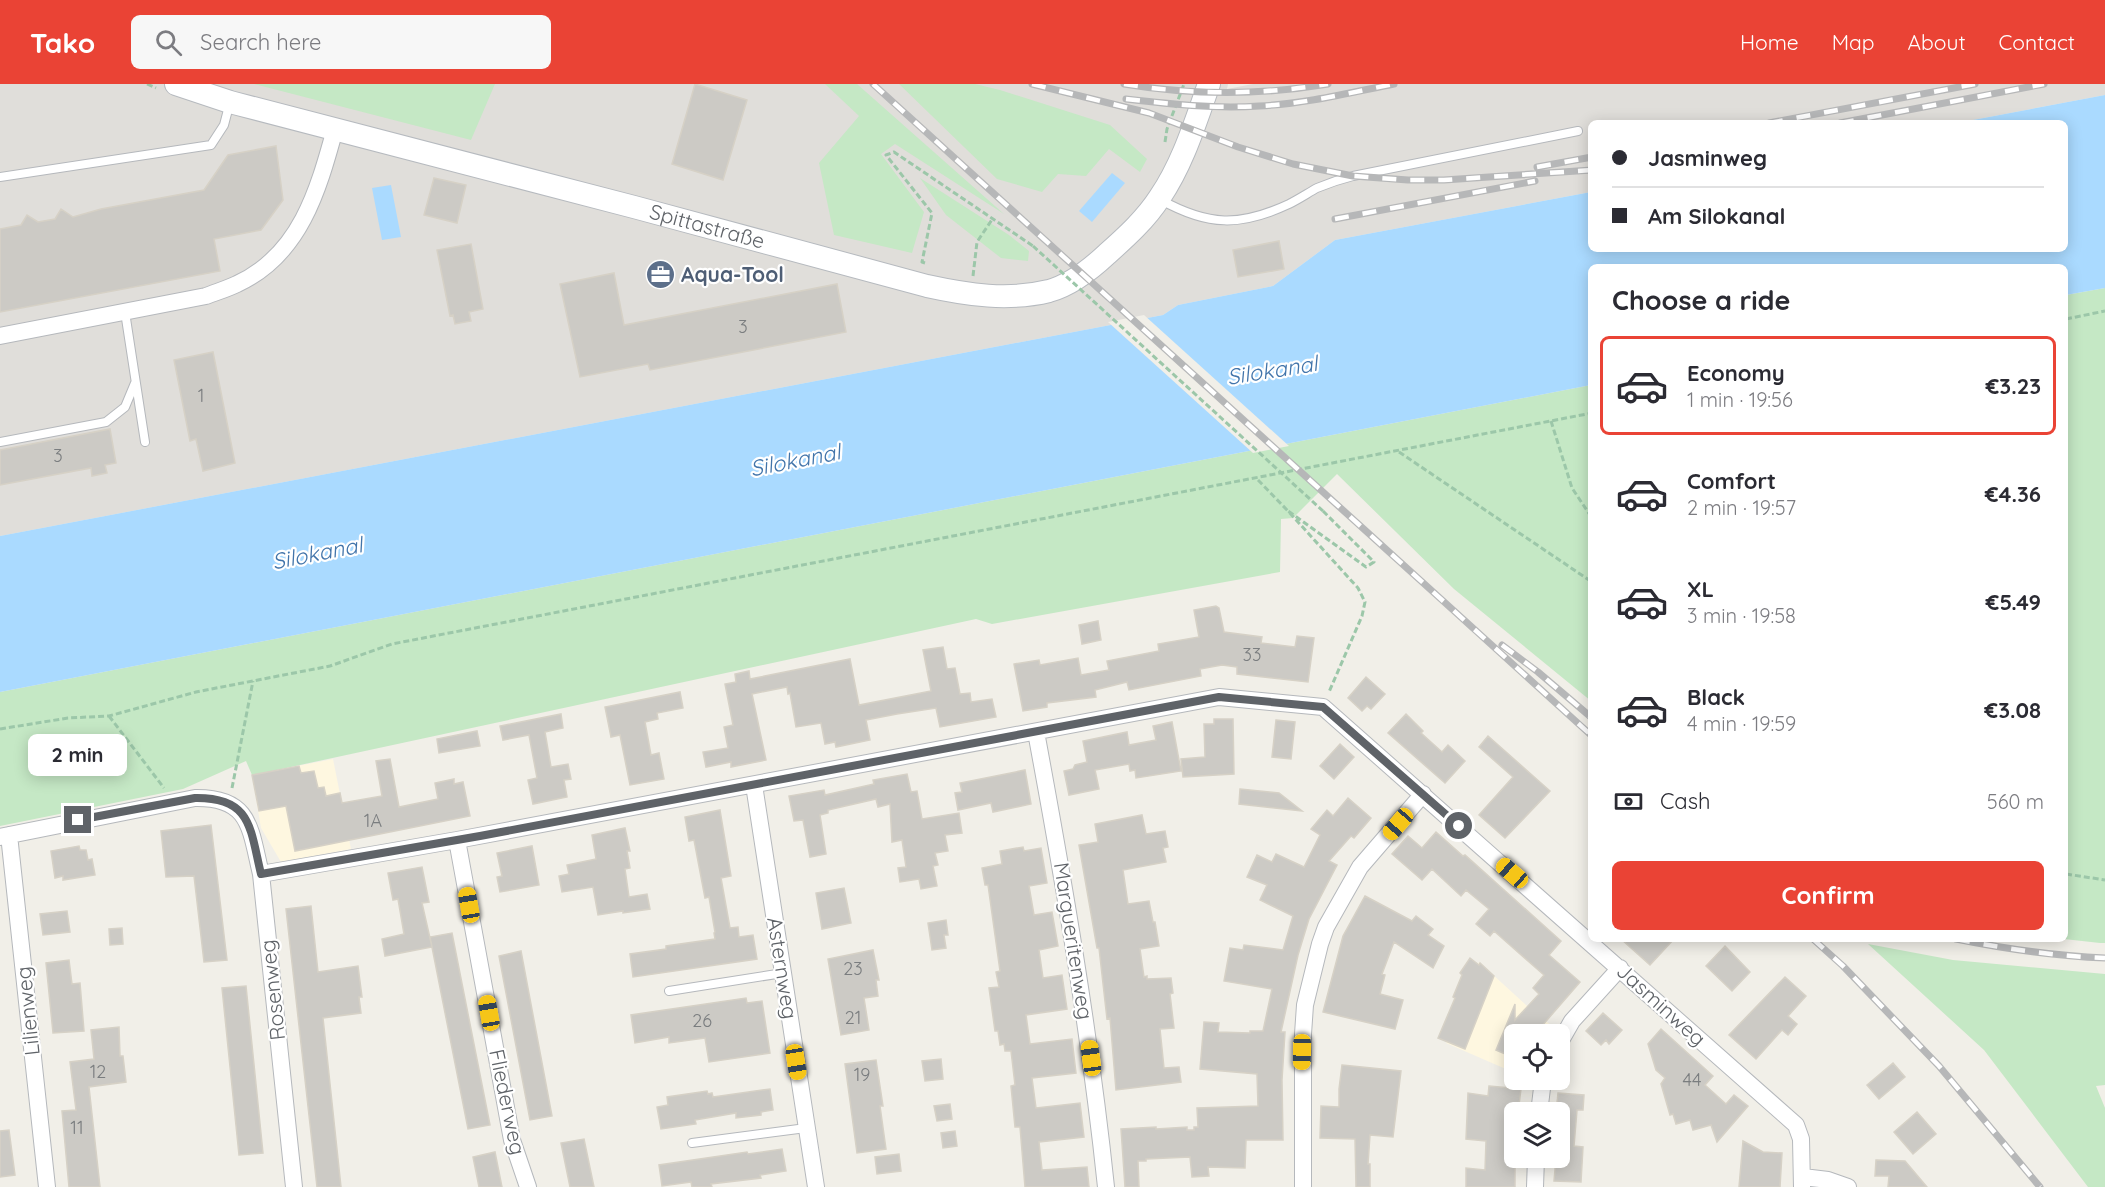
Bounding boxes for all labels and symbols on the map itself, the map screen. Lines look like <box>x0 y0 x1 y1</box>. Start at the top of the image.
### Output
street label: Spittastraße <box>647 198 768 254</box>
office icon: Aqua-Tool <box>644 259 676 291</box>
place label: Aqua-Tool <box>681 261 784 287</box>
house number: 3 <box>738 315 748 338</box>
water label: Silokanal <box>1225 349 1322 391</box>
house number: 1 <box>198 384 204 407</box>
water label: Silokanal <box>748 437 845 482</box>
house number: 3 <box>53 444 63 467</box>
water label: Silokanal <box>270 530 367 575</box>
house number: 33 <box>1243 643 1261 666</box>
callout: 2 min <box>28 733 128 775</box>
car <box>1379 805 1417 843</box>
route end <box>64 806 91 833</box>
house number: 1A <box>364 809 383 832</box>
route start <box>1445 812 1472 839</box>
car <box>1493 854 1531 892</box>
street label: Margueritenweg <box>1049 860 1099 1021</box>
car <box>457 886 481 924</box>
street label: Asternweg <box>762 915 804 1021</box>
street label: Rosenweg <box>254 938 290 1042</box>
house number: 23 <box>843 957 863 980</box>
street label: Jasminweg <box>1612 957 1712 1051</box>
street label: Lilienweg <box>9 965 45 1057</box>
car <box>477 994 501 1032</box>
house number: 21 <box>845 1006 861 1029</box>
house number: 26 <box>692 1009 712 1032</box>
car <box>1293 1034 1311 1070</box>
car <box>1080 1039 1102 1077</box>
car <box>784 1043 808 1081</box>
street label: Fliederweg <box>484 1047 532 1157</box>
house number: 12 <box>90 1060 106 1083</box>
house number: 19 <box>854 1063 870 1086</box>
house number: 44 <box>1683 1068 1701 1091</box>
house number: 11 <box>70 1116 84 1139</box>

